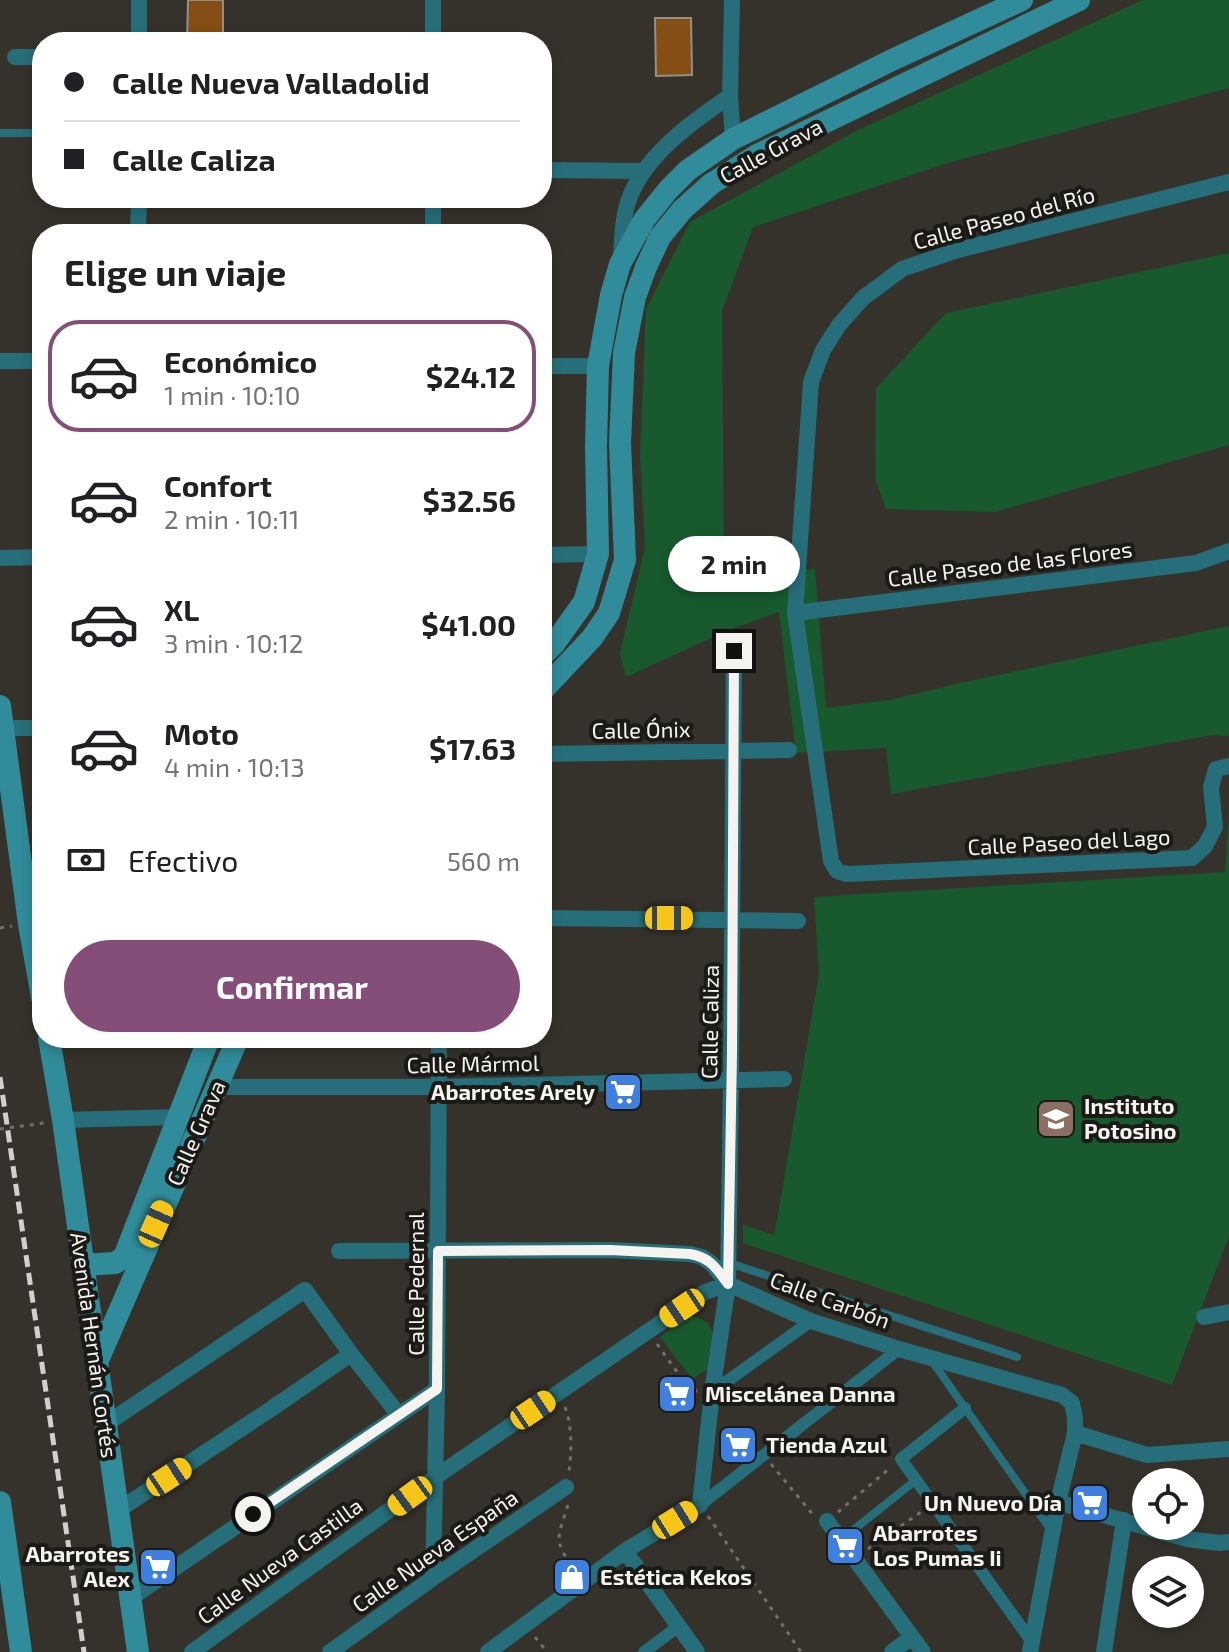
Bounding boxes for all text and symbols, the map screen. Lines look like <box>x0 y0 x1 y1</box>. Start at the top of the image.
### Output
text: Calle Nueva Valladolid <box>112 64 430 100</box>
street label: Calle Grava <box>715 112 826 188</box>
text: Calle Caliza <box>112 141 276 177</box>
street label: Calle Paseo del Río <box>910 180 1097 254</box>
text: Elige un viaje <box>64 250 286 293</box>
icon: car <box>68 340 140 412</box>
text: Económico <box>164 343 317 379</box>
text: $24.12 <box>426 358 516 394</box>
text: 1 min · 10:10 <box>164 379 300 410</box>
icon: car <box>68 464 140 536</box>
text: Confort <box>164 467 272 503</box>
text: $32.56 <box>423 482 516 518</box>
text: 2 min · 10:11 <box>164 503 299 534</box>
callout: 2 min <box>668 535 800 591</box>
street label: Calle Paseo de las Flores <box>886 535 1134 591</box>
text: 2 min <box>701 548 767 579</box>
icon: car <box>68 588 140 660</box>
text: XL <box>164 591 199 627</box>
text: $41.00 <box>421 606 516 642</box>
text: 3 min · 10:12 <box>164 627 303 658</box>
route end <box>716 633 752 669</box>
icon: car <box>68 712 140 784</box>
text: Moto <box>164 715 239 751</box>
street label: Calle Ónix <box>591 715 691 743</box>
text: $17.63 <box>429 730 516 766</box>
text: 4 min · 10:13 <box>164 751 305 782</box>
street label: Calle Paseo del Lago <box>967 823 1171 859</box>
icon: cash <box>64 838 108 882</box>
text: Efectivo <box>128 842 238 878</box>
text: 560 m <box>447 845 520 876</box>
car <box>645 906 693 930</box>
button: Confirmar <box>64 940 520 1032</box>
street label: Calle Caliza <box>695 965 723 1079</box>
street label: Calle Mármol <box>406 1049 540 1077</box>
supermarket icon: Abarrotes Arely <box>602 1071 644 1113</box>
street label: Calle Grava <box>160 1076 230 1189</box>
place label: Abarrotes Arely <box>431 1078 596 1105</box>
place label: Instituto Potosino <box>1084 1092 1176 1143</box>
school or university icon: Instituto Potosino <box>1035 1098 1077 1140</box>
car <box>135 1197 177 1251</box>
street label: Calle Pedernal <box>402 1212 428 1356</box>
street label: Avenida Hernán Cortés <box>66 1230 124 1459</box>
street label: Calle Carbón <box>767 1265 894 1333</box>
car <box>655 1285 709 1331</box>
supermarket icon: Miscelánea Danna <box>656 1373 698 1415</box>
place label: Miscelánea Danna <box>705 1380 896 1406</box>
car <box>506 1387 560 1433</box>
supermarket icon: Tienda Azul <box>717 1424 759 1466</box>
place label: Tienda Azul <box>766 1431 888 1457</box>
car <box>142 1454 196 1500</box>
map controls <box>1132 1468 1204 1628</box>
button: locate <box>1132 1468 1204 1540</box>
car <box>384 1472 436 1520</box>
supermarket icon: Un Nuevo Día <box>1069 1482 1111 1524</box>
street label: Calle Nueva España <box>347 1483 522 1617</box>
place label: Un Nuevo Día <box>924 1489 1062 1515</box>
street label: Calle Nueva Castilla <box>192 1492 367 1629</box>
route start <box>235 1496 271 1532</box>
car <box>648 1497 702 1543</box>
place label: Abarrotes Los Pumas Ii <box>873 1519 1002 1570</box>
supermarket icon: Abarrotes Los Pumas Ii <box>824 1525 866 1567</box>
place label: Abarrotes Alex <box>25 1540 131 1591</box>
supermarket icon: Abarrotes Alex <box>137 1546 179 1588</box>
shop icon: Estética Kekos <box>551 1556 593 1598</box>
button: layers <box>1132 1556 1204 1628</box>
place label: Estética Kekos <box>600 1563 752 1589</box>

